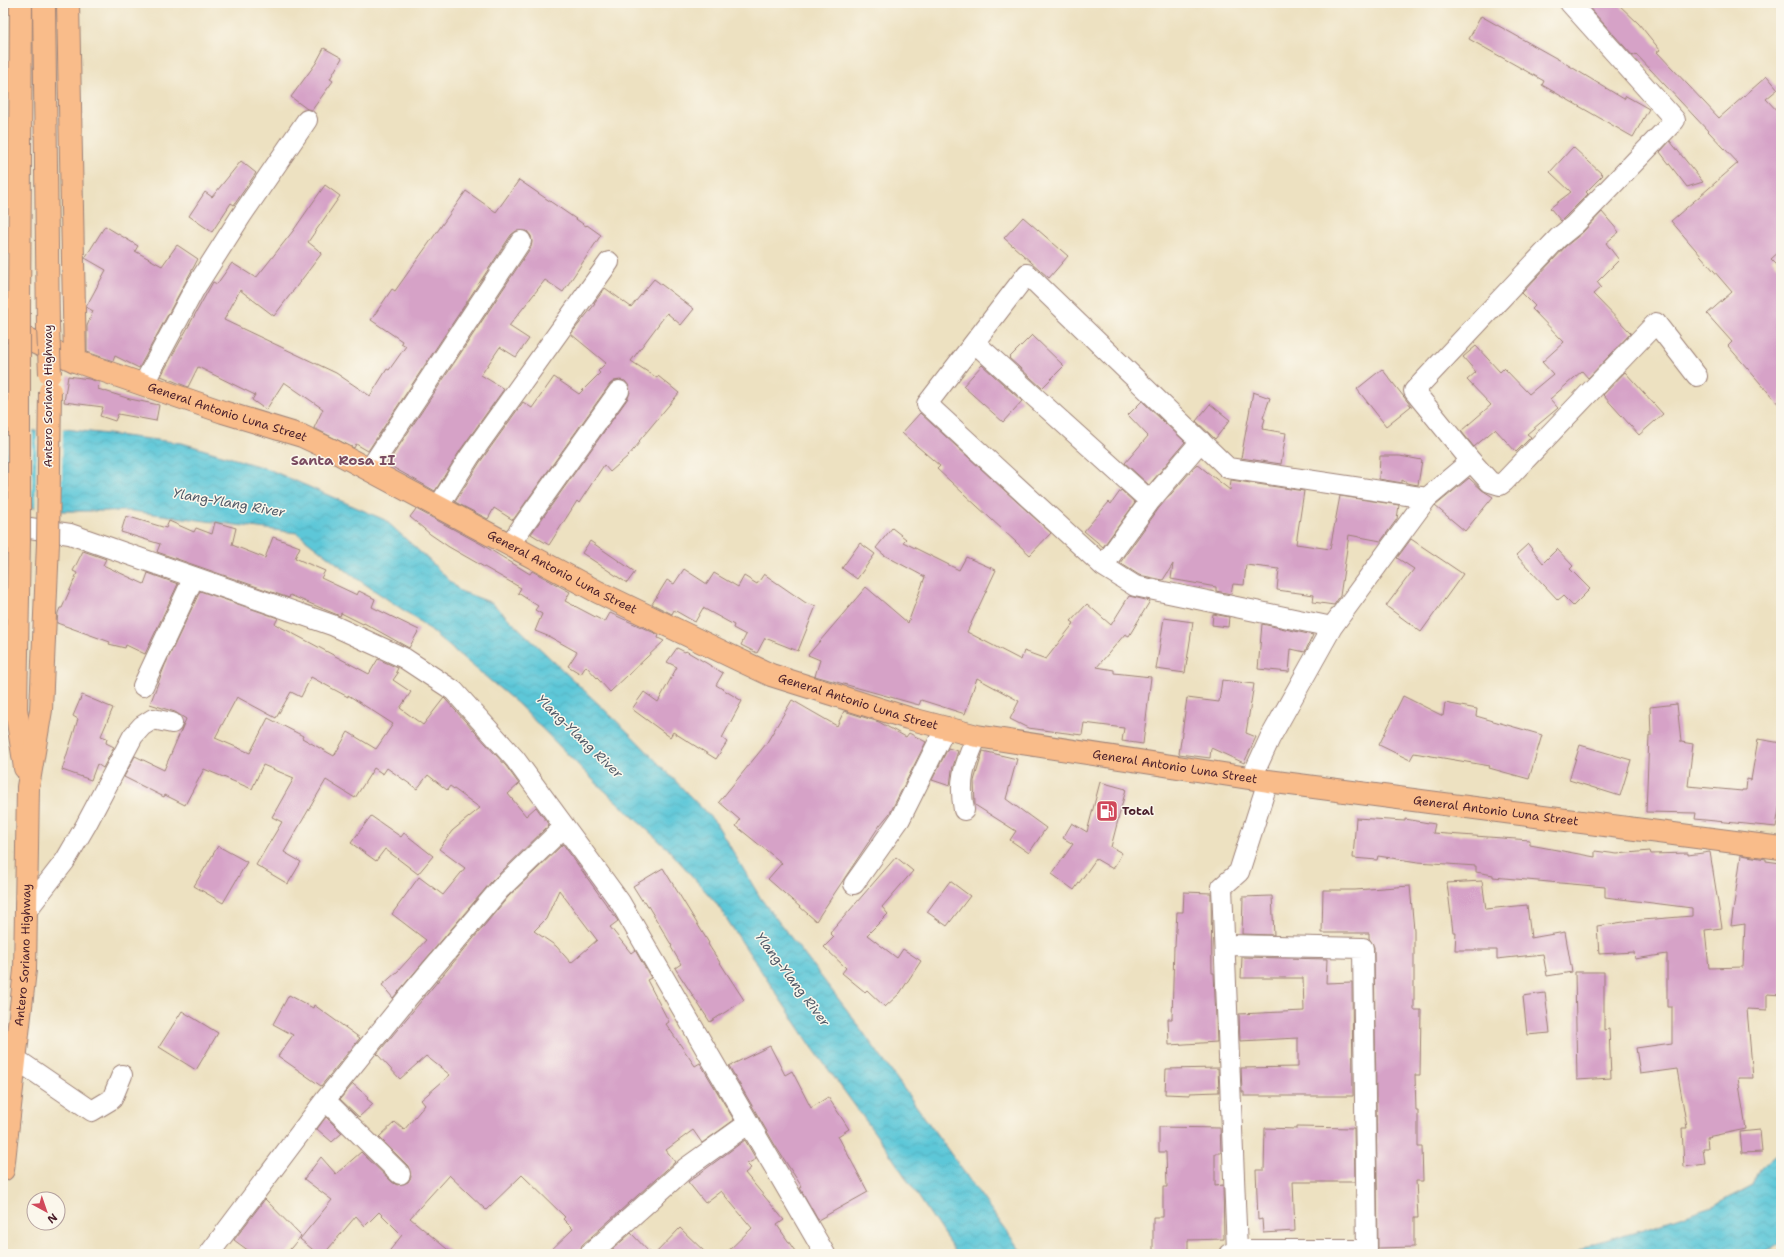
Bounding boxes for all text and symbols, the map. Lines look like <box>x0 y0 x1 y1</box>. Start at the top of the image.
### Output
street label: Antero Soriano Highway <box>40 325 56 467</box>
street label: General Antonio Luna Street <box>146 379 310 445</box>
district label: Santa Rosa II <box>291 451 395 469</box>
water label: Ylang-Ylang River <box>171 484 287 521</box>
street label: General Antonio Luna Street <box>485 526 640 618</box>
street label: General Antonio Luna Street <box>776 670 940 734</box>
water label: Ylang-Ylang River <box>533 691 627 783</box>
street label: General Antonio Luna Street <box>1091 746 1259 787</box>
street label: General Antonio Luna Street <box>1412 792 1580 829</box>
fuel station icon: Total <box>1094 798 1120 824</box>
place label: Total <box>1122 803 1154 819</box>
street label: Antero Soriano Highway <box>11 884 34 1027</box>
water label: Ylang-Ylang River <box>752 929 834 1030</box>
north arrow <box>26 1191 66 1231</box>
text: N <box>44 1210 60 1227</box>

